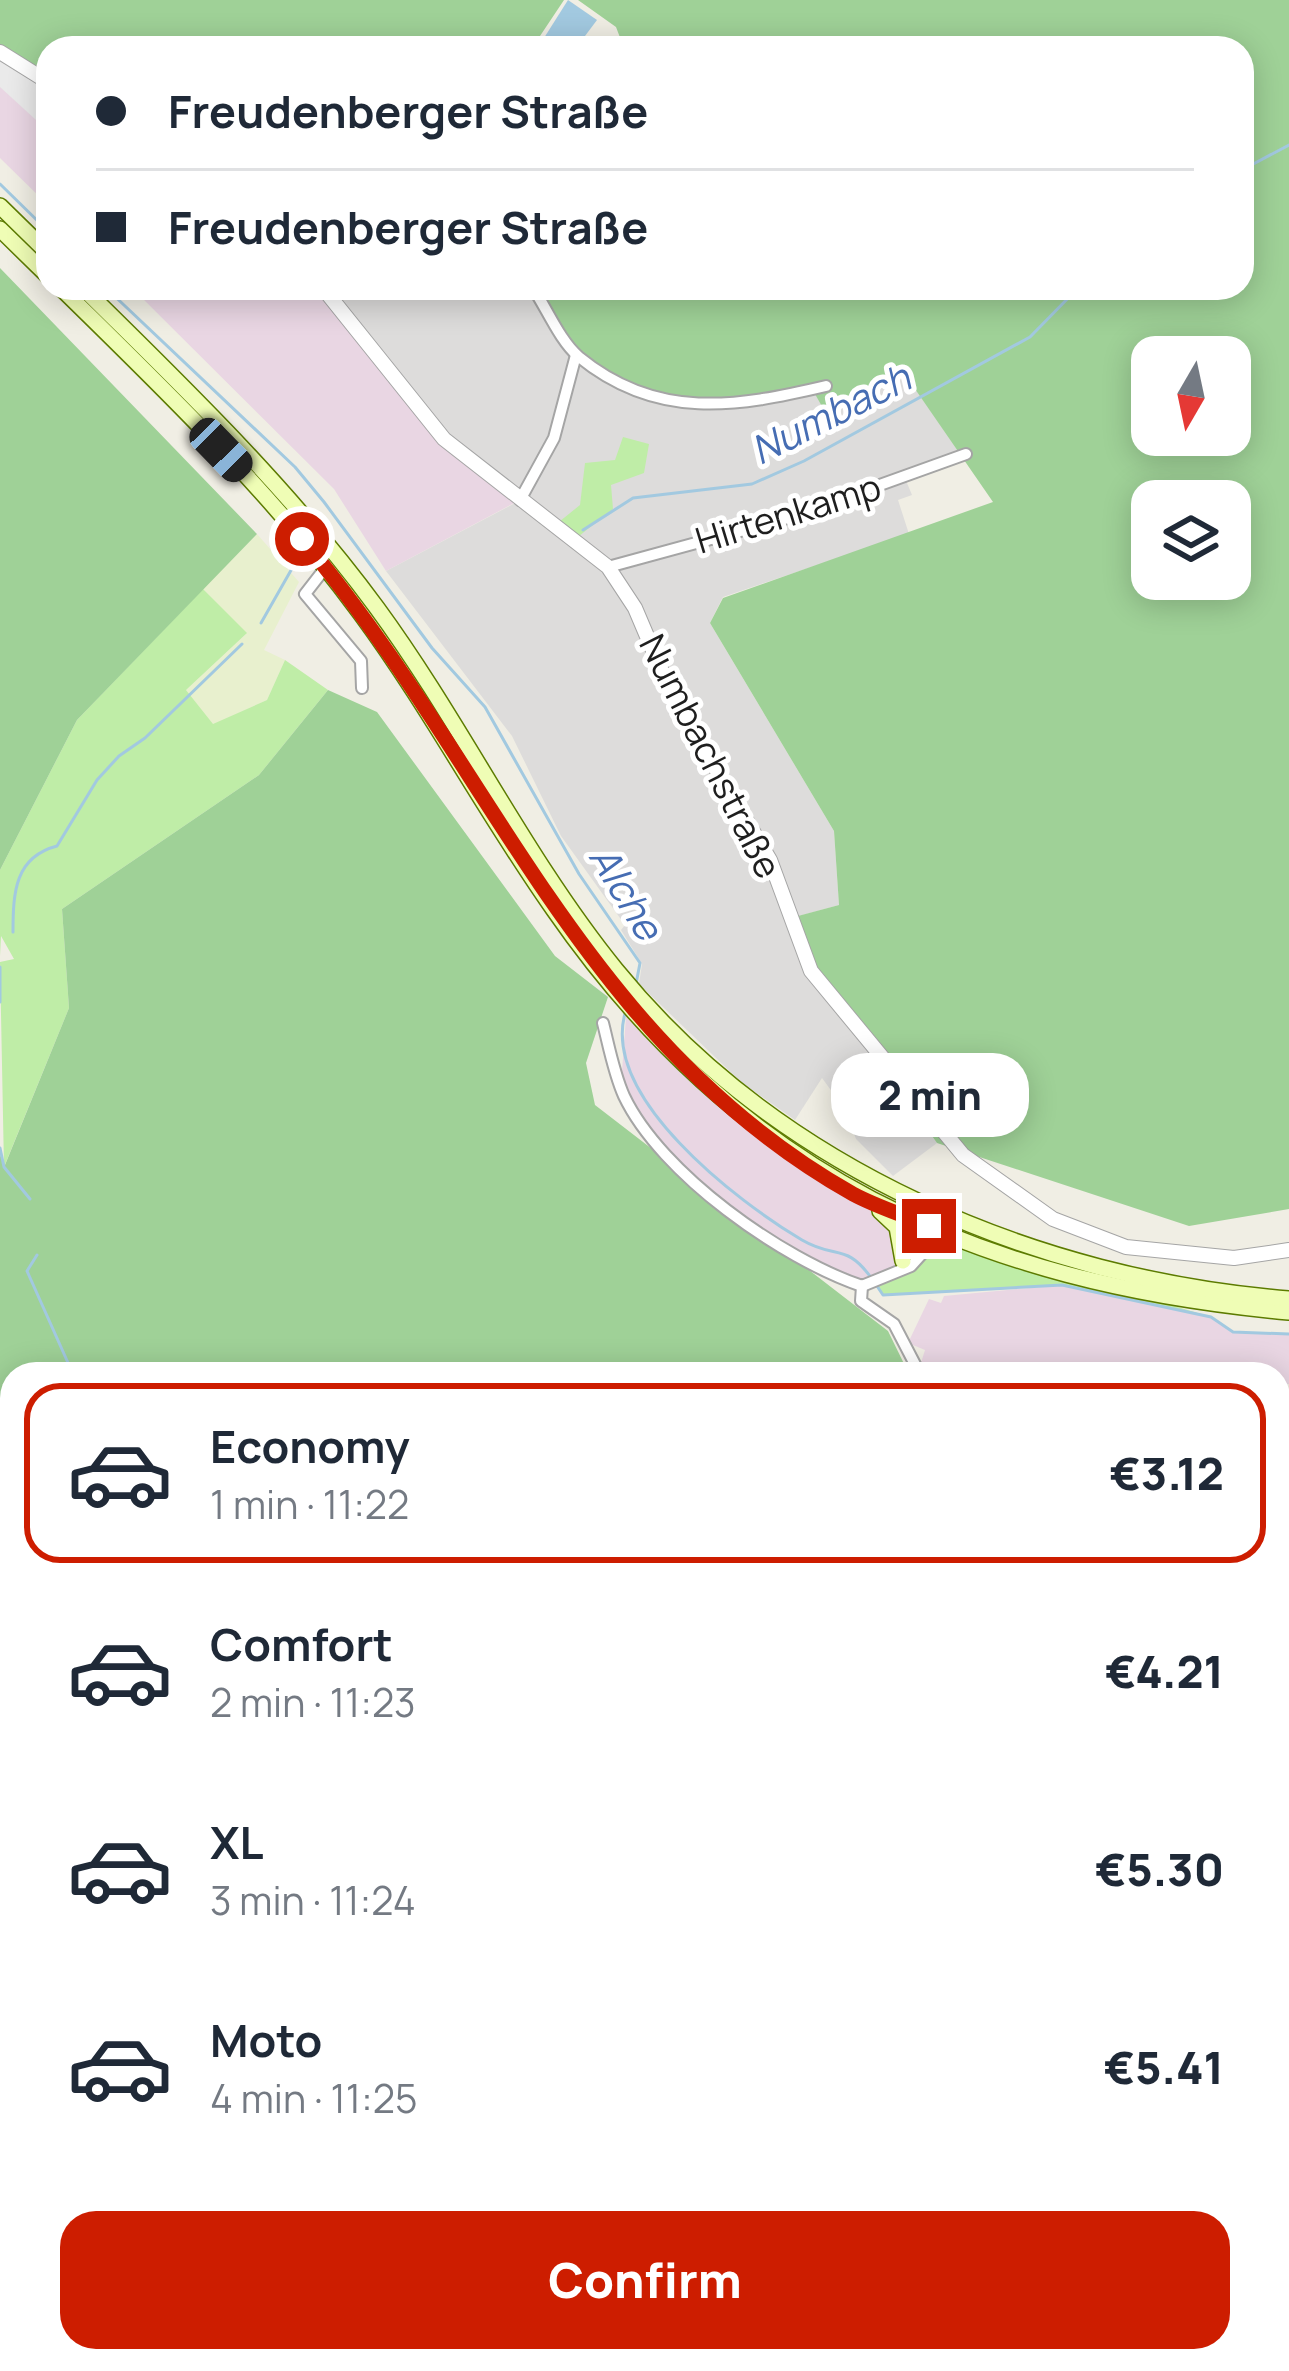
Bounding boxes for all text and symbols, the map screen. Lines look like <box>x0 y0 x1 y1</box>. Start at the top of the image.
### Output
text: Freudenberger Straße <box>168 80 648 142</box>
text: Freudenberger Straße <box>168 196 648 258</box>
north arrow <box>1131 336 1251 456</box>
map controls <box>1131 336 1251 600</box>
water label: Numbach <box>741 349 921 476</box>
car <box>183 412 259 488</box>
street label: Hirtenkamp <box>689 462 887 564</box>
button: layers <box>1131 480 1251 600</box>
route start <box>275 512 329 566</box>
street label: Numbachstraße <box>628 626 794 886</box>
water label: Alche <box>578 835 677 951</box>
callout: 2 min <box>830 1052 1028 1136</box>
text: 2 min <box>878 1068 982 1122</box>
route end <box>902 1199 956 1253</box>
text: Economy <box>210 1415 410 1477</box>
icon: car <box>66 1419 174 1527</box>
text: €3.12 <box>1110 1442 1224 1504</box>
text: 1 min · 11:22 <box>210 1477 409 1531</box>
text: Comfort <box>210 1613 393 1675</box>
icon: car <box>66 1617 174 1725</box>
text: €4.21 <box>1105 1640 1224 1702</box>
text: 2 min · 11:23 <box>210 1675 416 1729</box>
text: XL <box>210 1811 264 1873</box>
icon: car <box>66 1815 174 1923</box>
text: €5.30 <box>1095 1838 1224 1900</box>
text: 3 min · 11:24 <box>210 1873 416 1927</box>
text: Moto <box>210 2009 322 2071</box>
icon: car <box>66 2013 174 2121</box>
text: €5.41 <box>1104 2036 1224 2098</box>
text: 4 min · 11:25 <box>210 2071 417 2125</box>
button: Confirm <box>60 2211 1230 2349</box>

